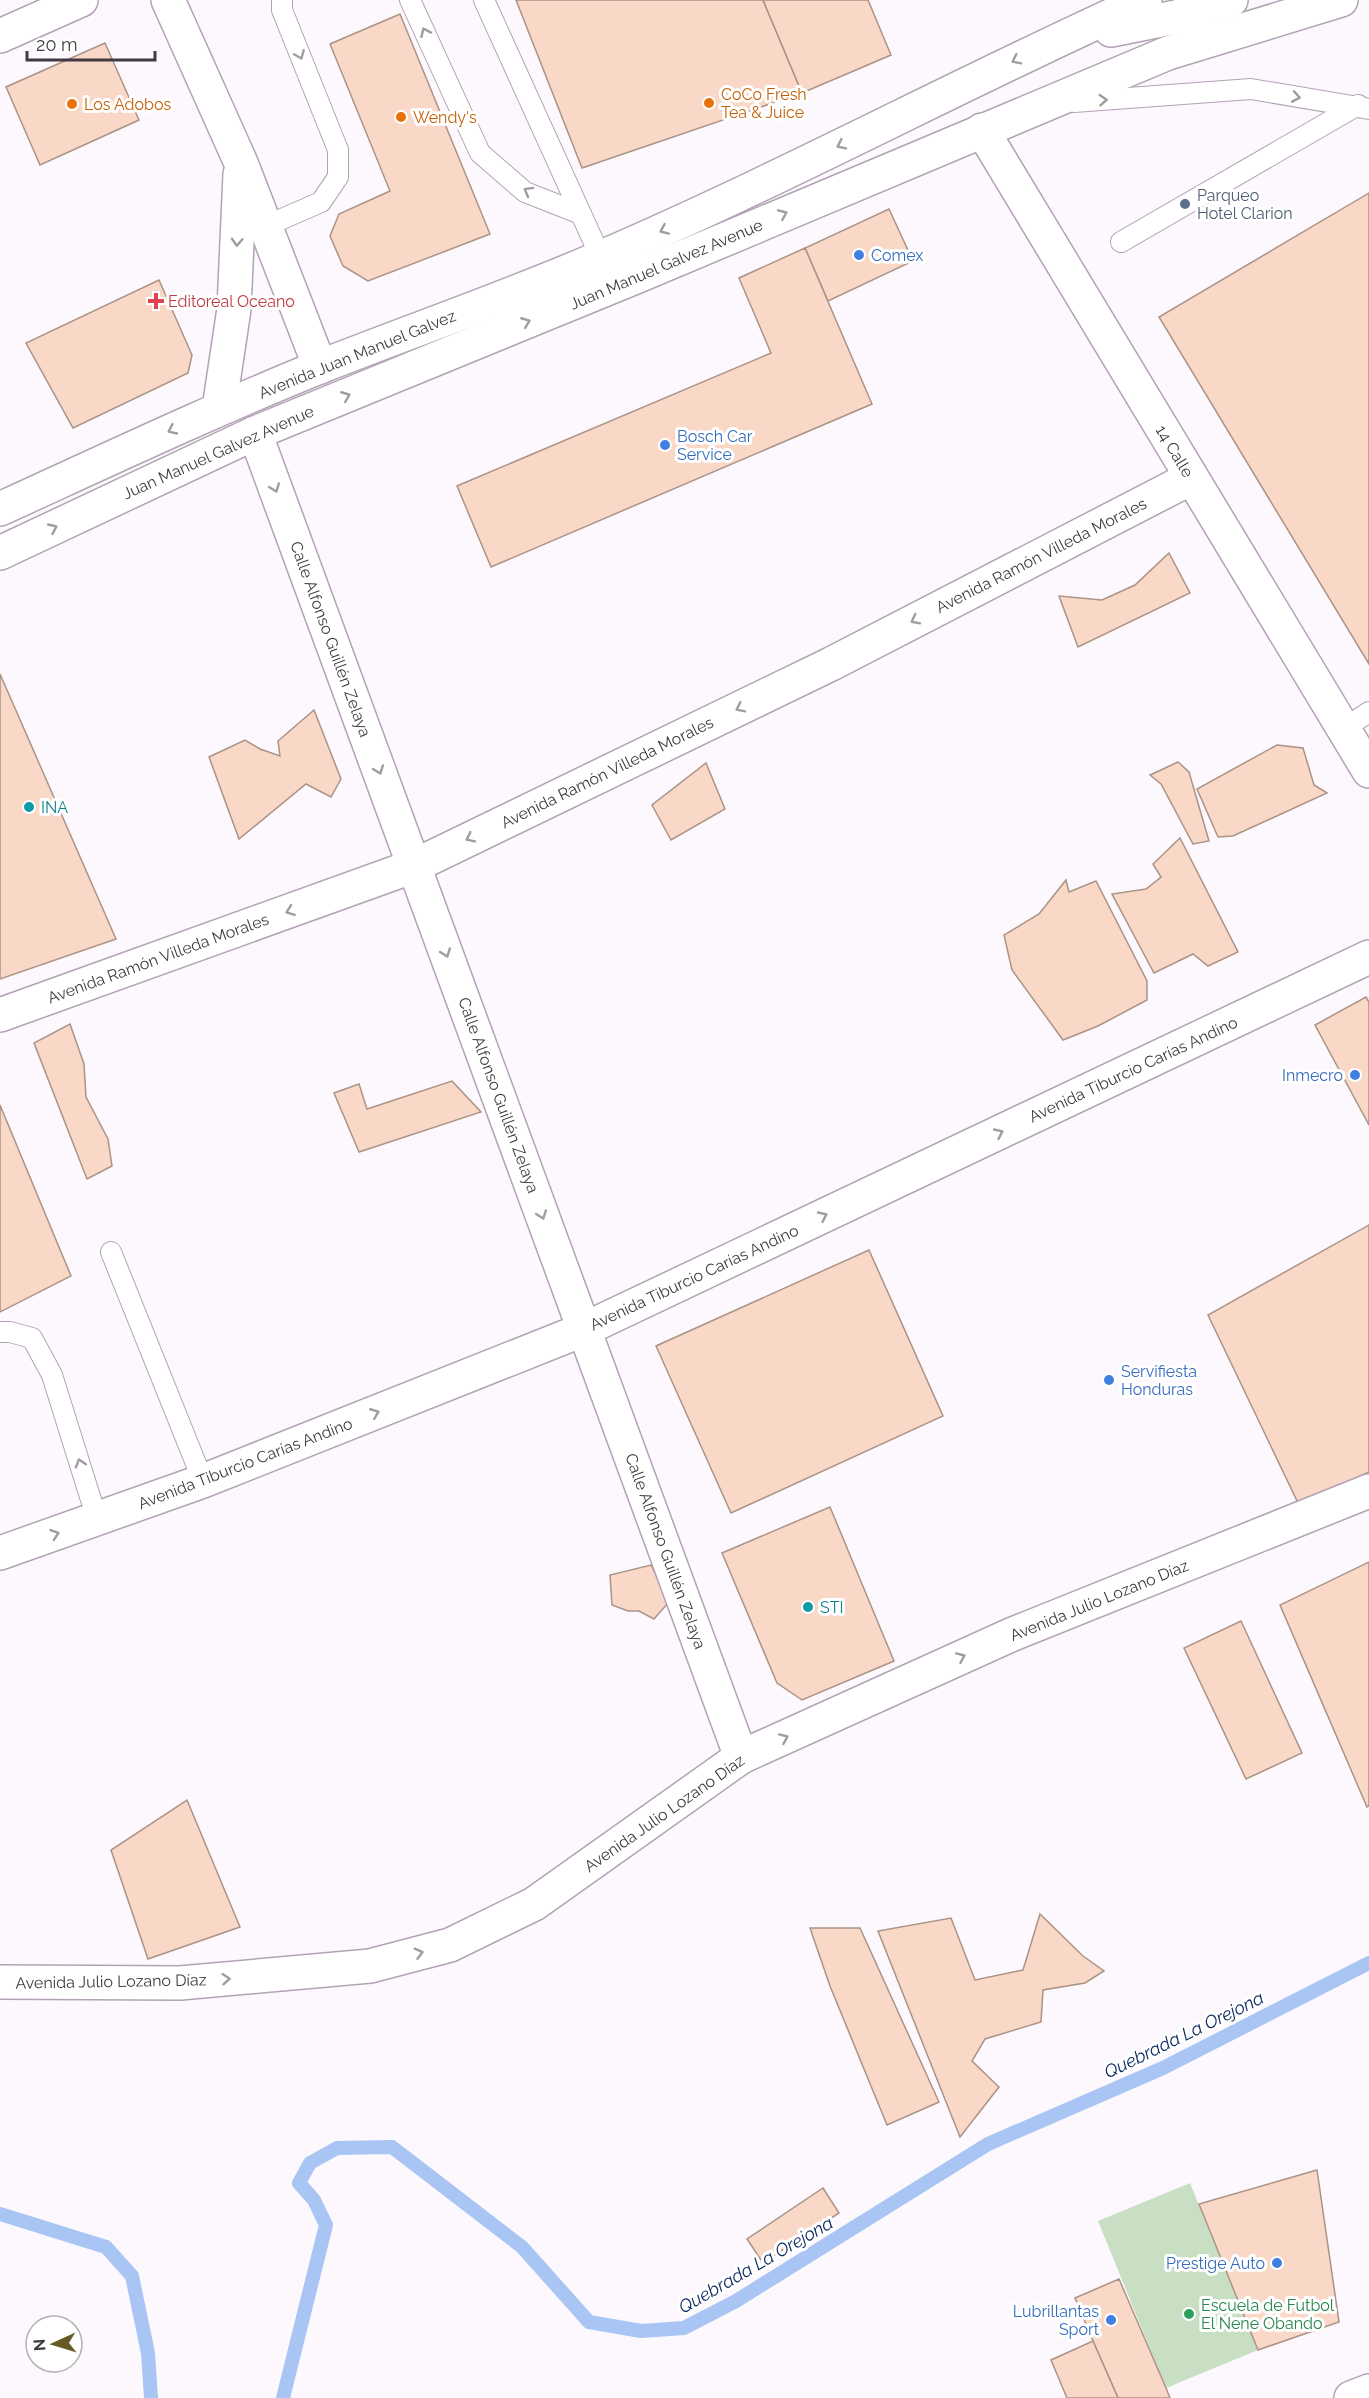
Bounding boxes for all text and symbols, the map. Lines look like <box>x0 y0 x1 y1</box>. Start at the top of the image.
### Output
scale bar <box>27 24 154 62</box>
one-way arrow <box>420 27 432 38</box>
text: 20 m <box>36 34 78 55</box>
one-way arrow <box>293 49 305 60</box>
one-way arrow <box>1011 52 1022 64</box>
place label: CoCo Fresh Tea & Juice <box>721 85 807 122</box>
one-way arrow <box>1292 90 1301 102</box>
one-way arrow <box>1098 94 1107 107</box>
place label: Los Adobos <box>84 95 171 114</box>
marker: CoCo Fresh Tea & Juice <box>702 96 716 110</box>
marker: Los Adobos <box>65 97 79 111</box>
place label: Wendy's <box>413 108 477 127</box>
marker: Wendy's <box>394 110 408 124</box>
one-way arrow <box>836 138 847 150</box>
place label: Parqueo Hotel Clarion <box>1197 186 1293 223</box>
one-way arrow <box>524 187 534 198</box>
marker: Parqueo Hotel Clarion <box>1178 197 1192 211</box>
one-way arrow <box>777 209 788 221</box>
street label: Juan Manuel Galvez Avenue <box>567 215 765 314</box>
one-way arrow <box>659 223 670 235</box>
one-way arrow <box>230 238 243 247</box>
place label: Comex <box>871 246 923 265</box>
marker: Comex <box>852 248 866 262</box>
place label: Editoreal Oceano <box>168 292 295 311</box>
marker: Editoreal Oceano <box>149 294 163 308</box>
street label: Avenida Juan Manuel Galvez <box>256 306 459 403</box>
one-way arrow <box>520 317 531 329</box>
one-way arrow <box>339 391 350 403</box>
street label: Juan Manuel Galvez Avenue <box>120 402 317 503</box>
street label: 14 Calle <box>1152 422 1198 481</box>
one-way arrow <box>168 423 179 435</box>
place label: Bosch Car Service <box>677 427 753 464</box>
marker: Bosch Car Service <box>658 438 672 452</box>
one-way arrow <box>267 482 280 493</box>
street label: Avenida Ramón Villeda Morales <box>933 494 1150 617</box>
one-way arrow <box>46 523 57 535</box>
street label: Calle Alfonso Guillén Zelaya <box>286 539 375 740</box>
one-way arrow <box>910 613 921 624</box>
one-way arrow <box>736 700 747 712</box>
street label: Avenida Ramón Villeda Morales <box>498 712 717 832</box>
one-way arrow <box>371 764 384 775</box>
place label: INA <box>41 798 68 817</box>
marker: INA <box>22 800 36 814</box>
one-way arrow <box>466 831 477 843</box>
one-way arrow <box>285 903 295 916</box>
street label: Avenida Ramón Villeda Morales <box>45 909 272 1007</box>
one-way arrow <box>439 947 452 957</box>
street label: Calle Alfonso Guillén Zelaya <box>454 995 543 1196</box>
street label: Avenida Tiburcio Carías Andino <box>1026 1013 1241 1126</box>
place label: Inmecro <box>1282 1066 1343 1085</box>
marker: Inmecro <box>1348 1068 1362 1082</box>
one-way arrow <box>992 1128 1003 1140</box>
one-way arrow <box>535 1209 548 1219</box>
one-way arrow <box>816 1212 827 1224</box>
street label: Avenida Tiburcio Carías Andino <box>587 1221 802 1334</box>
place label: Servifiesta Honduras <box>1121 1362 1197 1399</box>
marker: Servifiesta Honduras <box>1102 1373 1116 1387</box>
one-way arrow <box>369 1408 380 1420</box>
street label: Avenida Tiburcio Carías Andino <box>135 1414 355 1513</box>
street label: Calle Alfonso Guillén Zelaya <box>621 1451 710 1652</box>
one-way arrow <box>75 1459 87 1469</box>
one-way arrow <box>49 1529 60 1541</box>
street label: Avenida Julio Lozano Díaz <box>1007 1556 1191 1645</box>
place label: STI <box>820 1598 843 1617</box>
marker: STI <box>801 1600 815 1614</box>
one-way arrow <box>955 1653 966 1665</box>
one-way arrow <box>777 1733 788 1745</box>
street label: Avenida Julio Lozano Díaz <box>581 1751 748 1876</box>
one-way arrow <box>413 1948 424 1960</box>
street label: Avenida Julio Lozano Díaz <box>15 1970 207 1993</box>
one-way arrow <box>222 1973 231 1986</box>
water label: Quebrada La Orejona <box>1101 1987 1267 2082</box>
water label: Quebrada La Orejona <box>675 2212 837 2317</box>
place label: Prestige Auto <box>1166 2254 1265 2273</box>
marker: Prestige Auto <box>1270 2256 1284 2270</box>
place label: Escuela de Futbol El Nene Obando <box>1201 2296 1335 2333</box>
place label: Lubrillantas Sport <box>1013 2302 1100 2339</box>
marker: Escuela de Futbol El Nene Obando <box>1182 2307 1196 2321</box>
marker: Lubrillantas Sport <box>1104 2313 1118 2327</box>
north arrow <box>24 2314 84 2374</box>
text: N <box>30 2338 49 2352</box>

